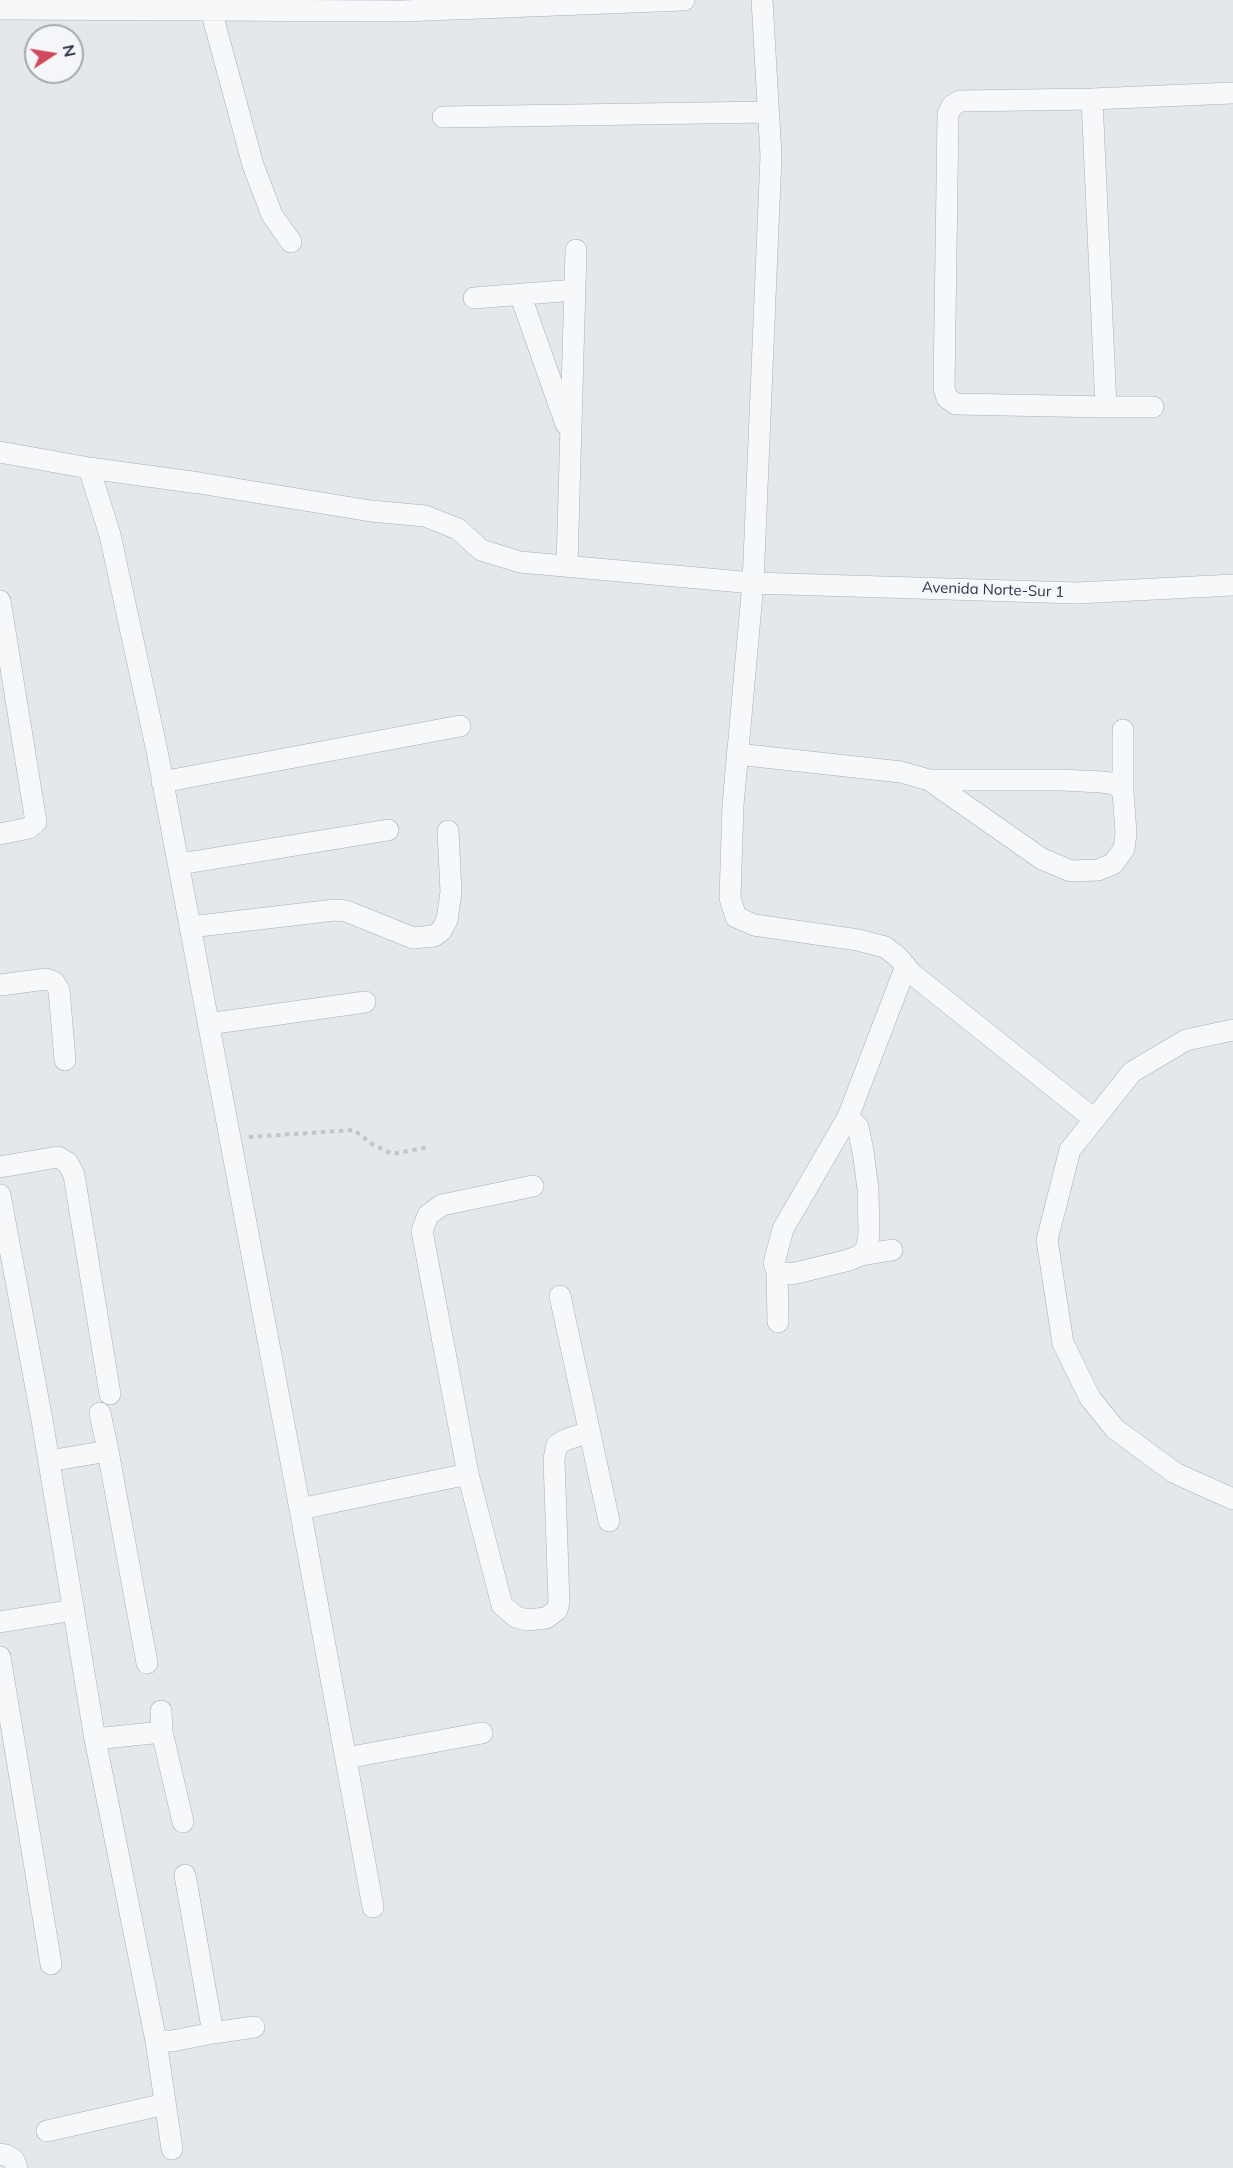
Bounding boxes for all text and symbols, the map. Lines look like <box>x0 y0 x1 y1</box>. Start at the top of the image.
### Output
north arrow <box>24 24 84 84</box>
text: N <box>59 43 81 59</box>
street label: Avenida Norte-Sur 1 <box>921 579 1065 601</box>

